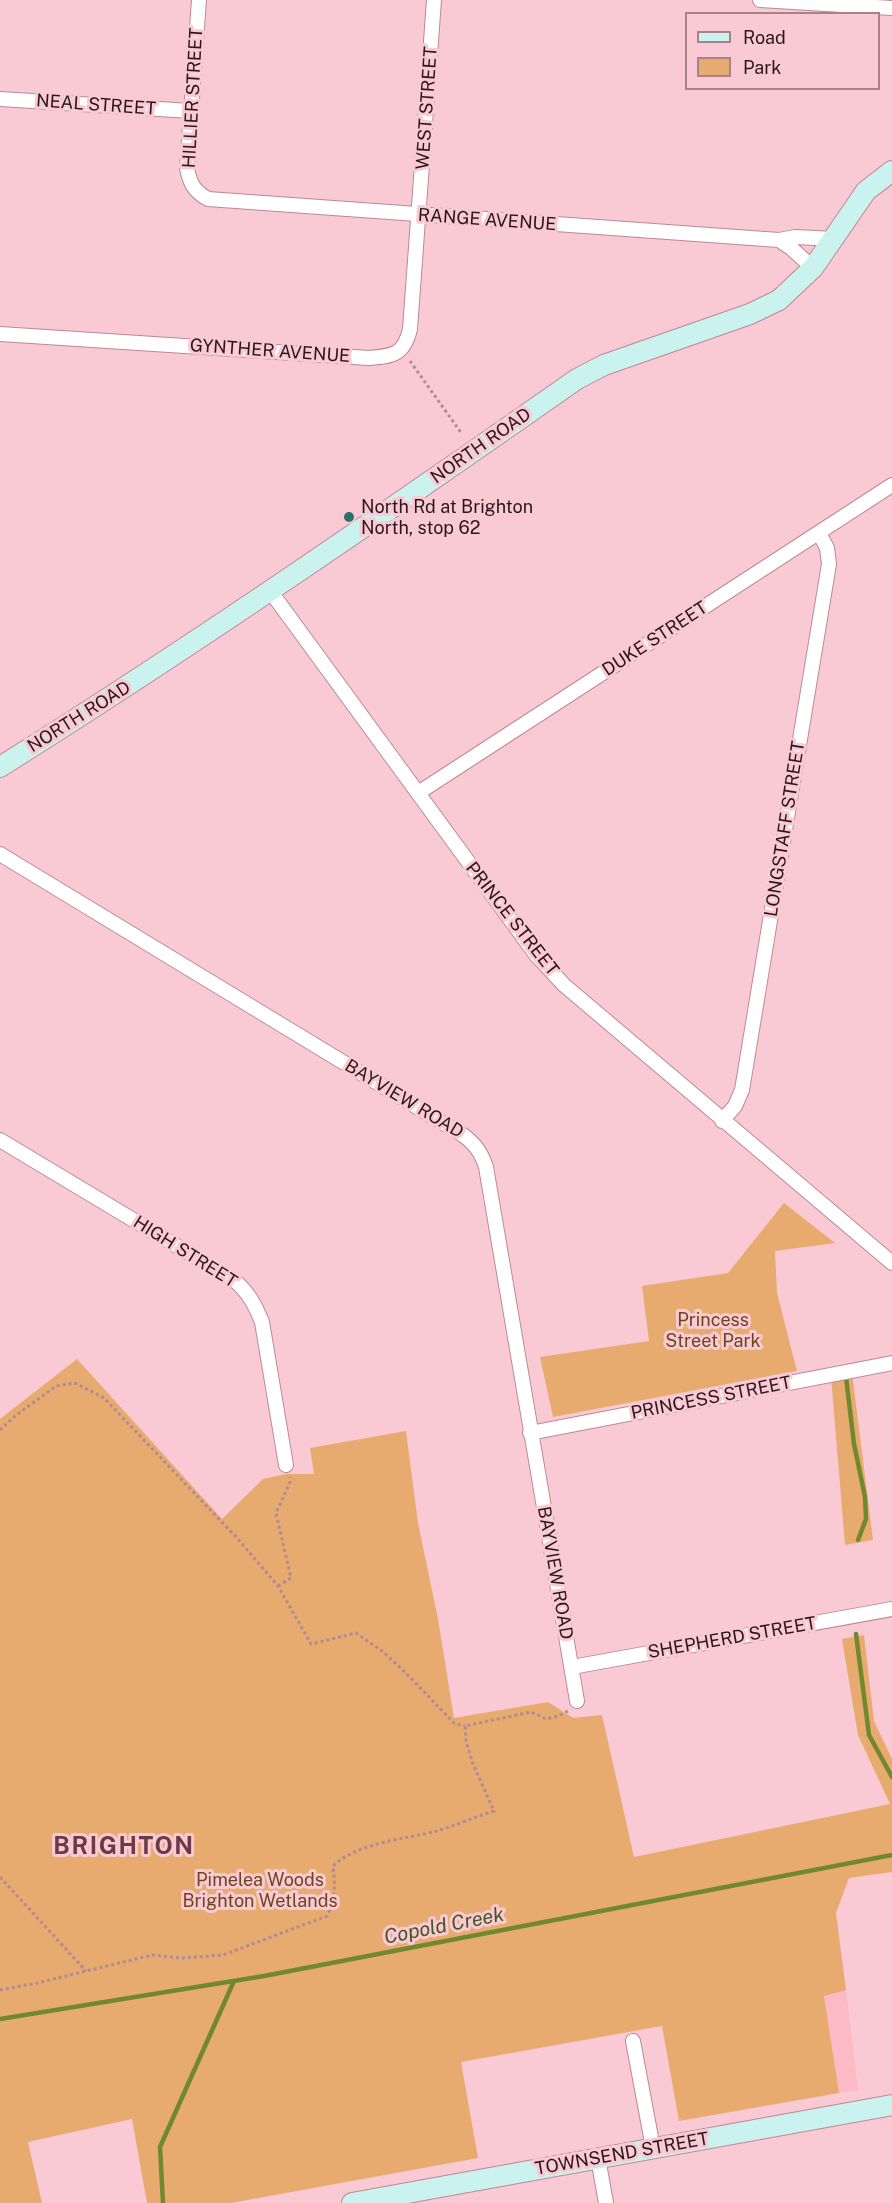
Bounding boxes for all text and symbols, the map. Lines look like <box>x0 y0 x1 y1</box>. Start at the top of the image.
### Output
legend <box>685 12 880 90</box>
street label: HILLIER STREET <box>179 27 207 169</box>
text: Road <box>743 27 786 48</box>
street label: WEST STREET <box>412 46 442 170</box>
text: Park <box>743 57 781 78</box>
street label: NEAL STREET <box>35 90 157 120</box>
street label: RANGE AVENUE <box>417 204 557 236</box>
street label: GYNTHER AVENUE <box>189 335 351 367</box>
street label: NORTH ROAD <box>427 403 535 489</box>
place label: North Rd at Brighton North, stop 62 <box>361 496 533 538</box>
marker: North Rd at Brighton North, stop 62 <box>342 510 356 524</box>
street label: DUKE STREET <box>598 597 712 681</box>
street label: NORTH ROAD <box>23 677 135 757</box>
street label: LONGSTAFF STREET <box>760 740 810 918</box>
street label: PRINCE STREET <box>461 858 563 980</box>
street label: BAYVIEW ROAD <box>341 1055 467 1143</box>
street label: HIGH STREET <box>129 1211 241 1293</box>
park label: Princess Street Park <box>665 1309 761 1352</box>
street label: PRINCESS STREET <box>629 1372 793 1424</box>
street label: BAYVIEW ROAD <box>533 1505 577 1641</box>
street label: SHEPHERD STREET <box>646 1613 818 1663</box>
district label: BRIGHTON <box>53 1833 195 1861</box>
park label: Pimelea Woods Brighton Wetlands <box>182 1869 338 1912</box>
water label: Copold Creek <box>382 1903 506 1949</box>
street label: TOWNSEND STREET <box>533 2128 711 2180</box>

